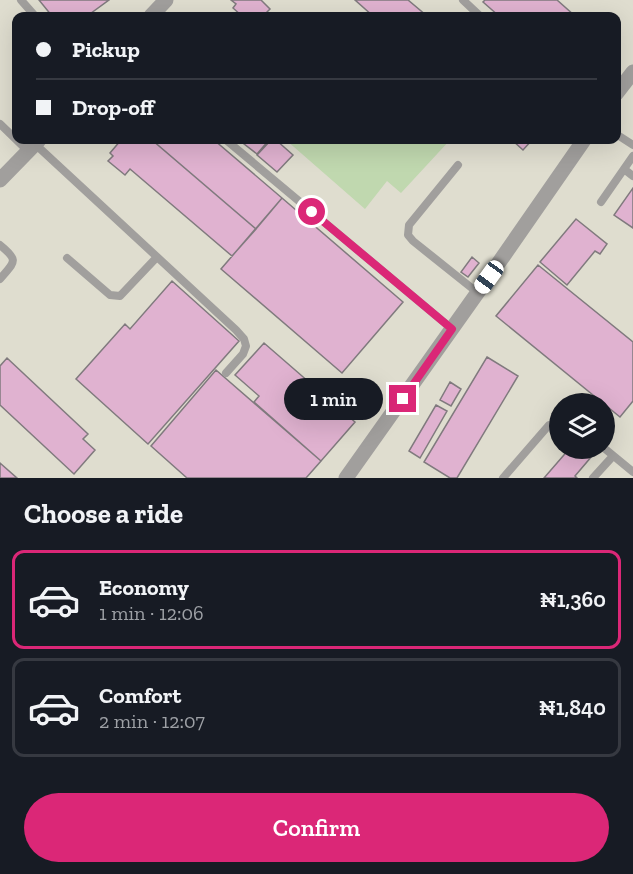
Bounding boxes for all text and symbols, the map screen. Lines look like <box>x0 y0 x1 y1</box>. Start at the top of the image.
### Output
text: Pickup <box>72 36 140 63</box>
text: Drop-off <box>72 94 154 121</box>
route start <box>298 198 325 225</box>
car <box>471 257 507 297</box>
callout: 1 min <box>283 378 382 420</box>
route end <box>389 385 416 412</box>
text: 1 min <box>310 387 357 411</box>
map controls <box>549 393 615 459</box>
button: layers <box>549 393 615 459</box>
text: Choose a ride <box>24 498 183 530</box>
icon: car <box>27 573 81 627</box>
text: Economy <box>99 574 189 601</box>
text: ₦1,360 <box>540 586 606 613</box>
text: 1 min · 12:06 <box>99 601 204 625</box>
icon: car <box>27 681 81 735</box>
text: Comfort <box>99 682 181 709</box>
text: ₦1,840 <box>539 694 606 721</box>
text: 2 min · 12:07 <box>99 709 205 733</box>
button: Confirm <box>24 793 609 862</box>

